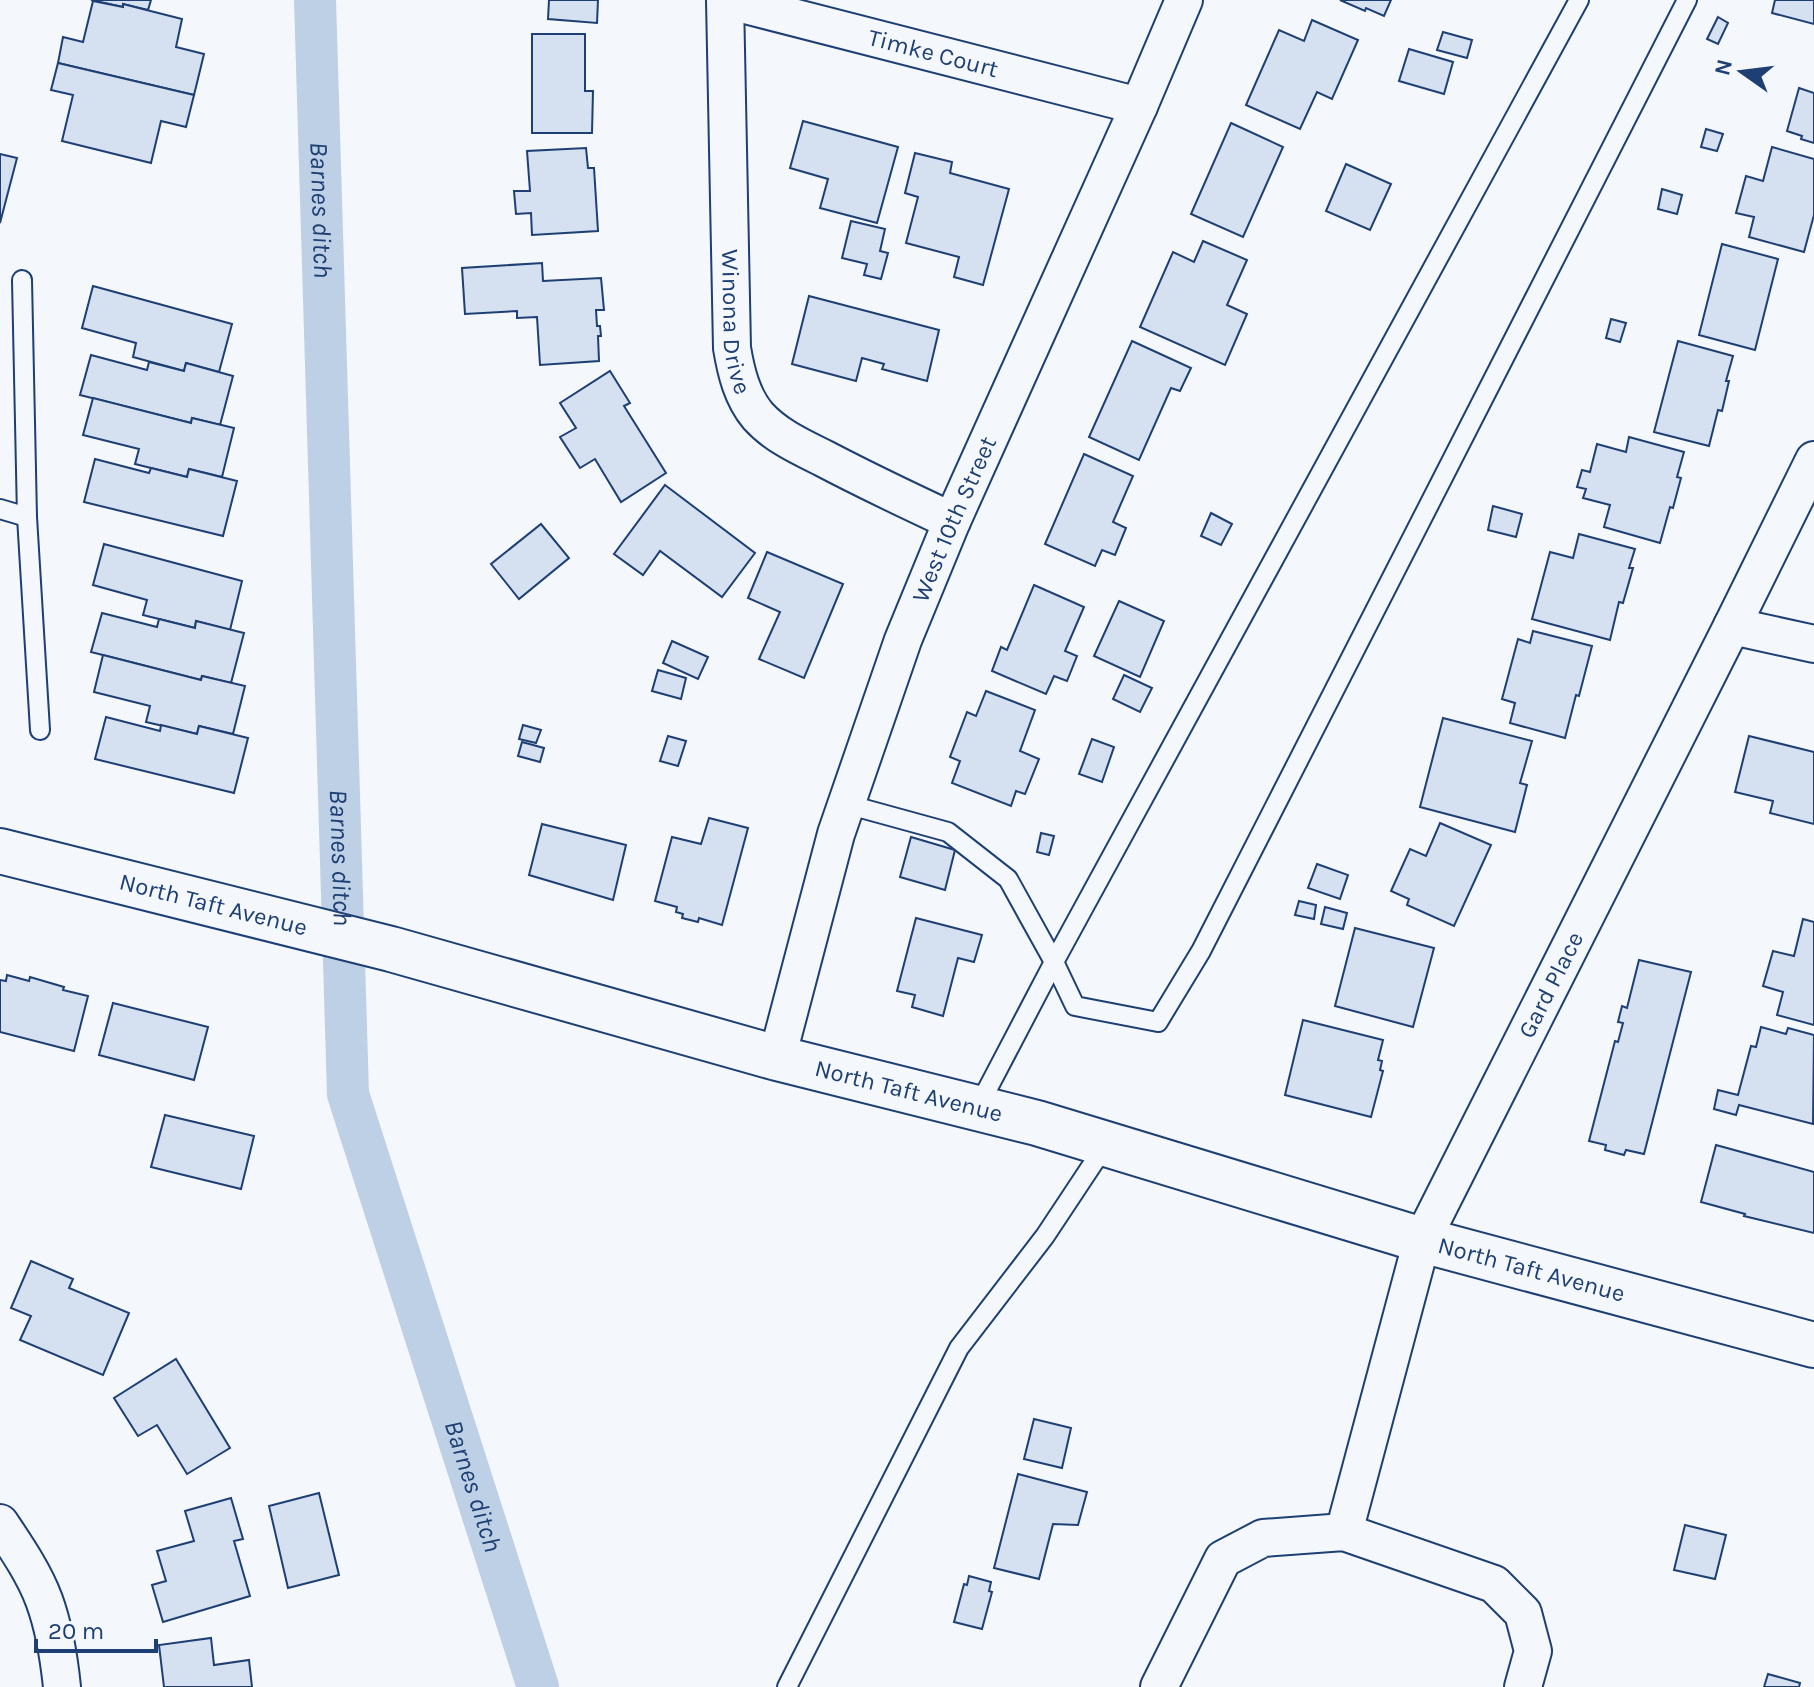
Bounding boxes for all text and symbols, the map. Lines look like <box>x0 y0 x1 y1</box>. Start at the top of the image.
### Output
street label: Timke Court <box>865 23 1001 83</box>
north arrow <box>1702 32 1782 112</box>
text: N <box>1709 57 1738 78</box>
water label: Barnes ditch <box>304 141 339 279</box>
street label: Winona Drive <box>716 249 757 398</box>
street label: West 10th Street <box>906 432 1002 606</box>
water label: Barnes ditch <box>323 789 358 926</box>
street label: North Taft Avenue <box>117 867 310 941</box>
street label: Gard Place <box>1512 927 1589 1043</box>
street label: North Taft Avenue <box>812 1054 1006 1128</box>
street label: North Taft Avenue <box>1435 1231 1628 1308</box>
water label: Barnes ditch <box>438 1416 509 1556</box>
scale bar <box>36 1603 156 1653</box>
text: 20 m <box>48 1617 104 1645</box>

